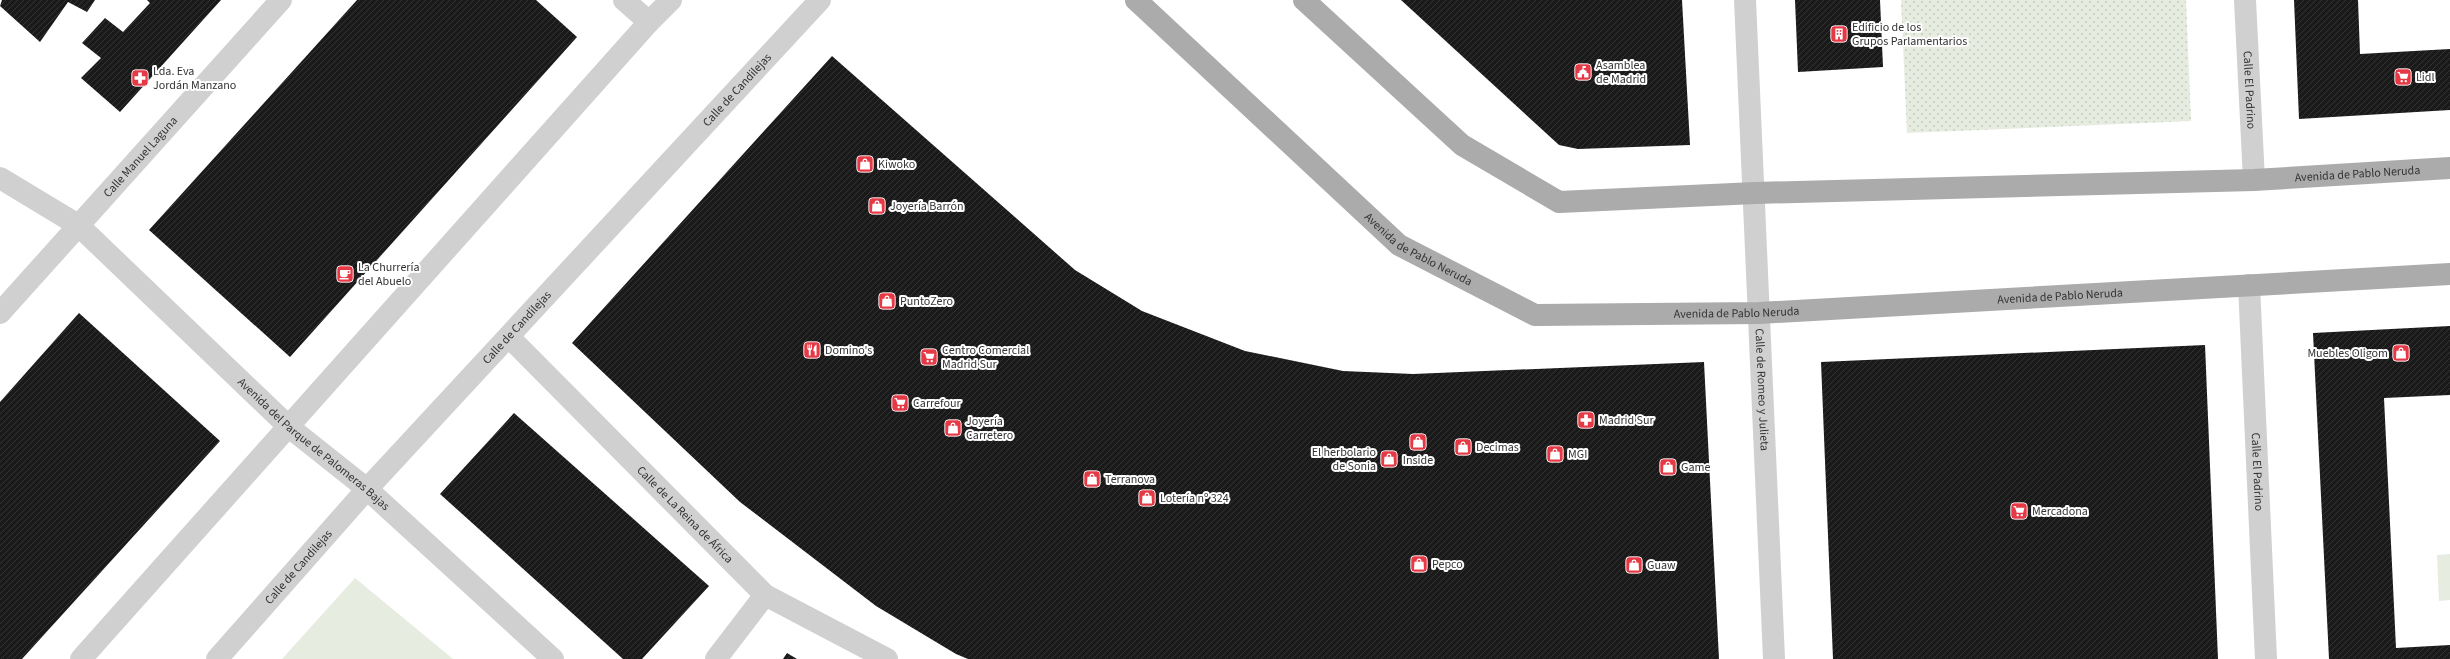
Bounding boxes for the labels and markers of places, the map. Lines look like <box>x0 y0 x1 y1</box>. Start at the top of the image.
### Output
place label: Edificio de los Grupos Parlamentarios <box>1852 19 1967 50</box>
building icon: Edificio de los Grupos Parlamentarios <box>1829 24 1849 44</box>
place label: Asamblea de Madrid <box>1596 57 1646 88</box>
public building icon: Asamblea de Madrid <box>1573 62 1593 82</box>
place label: Lda. Eva Jordán Manzano <box>153 63 236 94</box>
supermarket icon: Lidl <box>2393 67 2413 87</box>
pharmacy icon: Lda. Eva Jordán Manzano <box>130 68 150 88</box>
place label: Lidl <box>2416 69 2435 86</box>
shop icon: Kiwoko <box>855 154 875 174</box>
place label: Kiwoko <box>878 156 915 173</box>
shop icon: Joyería Barrón <box>867 196 887 216</box>
place label: Joyería Barrón <box>890 198 964 215</box>
place label: La Churrería del Abuelo <box>358 259 420 290</box>
cafe icon: La Churrería del Abuelo <box>335 264 355 284</box>
shop icon: PuntoZero <box>877 291 897 311</box>
place label: PuntoZero <box>900 293 953 310</box>
restaurant icon: Domino's <box>802 340 822 360</box>
place label: Domino's <box>825 342 872 359</box>
place label: Centro Comercial Madrid Sur <box>942 342 1029 373</box>
shop icon: Muebles Oligom <box>2391 343 2411 363</box>
place label: Muebles Oligom <box>2307 345 2388 362</box>
supermarket icon: Centro Comercial Madrid Sur <box>919 347 939 367</box>
supermarket icon: Carrefour <box>890 393 910 413</box>
place label: Carrefour <box>913 395 961 412</box>
pharmacy icon: Madrid Sur <box>1576 410 1596 430</box>
place label: Madrid Sur <box>1599 412 1655 429</box>
place label: Joyería Carretero <box>966 413 1013 444</box>
shop icon: Joyería Carretero <box>943 418 963 438</box>
shop icon: Inside <box>1408 432 1428 452</box>
shop icon: Decimas <box>1453 437 1473 457</box>
place label: Decimas <box>1476 439 1519 456</box>
place label: El herbolario de Sonia <box>1312 444 1376 475</box>
shop icon: MGI <box>1545 444 1565 464</box>
place label: MGI <box>1568 446 1587 463</box>
shop icon: El herbolario de Sonia <box>1379 449 1399 469</box>
place label: Inside <box>1403 452 1433 469</box>
shop icon: Game <box>1658 457 1678 477</box>
place label: Game <box>1681 459 1710 476</box>
shop icon: Terranova <box>1082 469 1102 489</box>
place label: Terranova <box>1105 471 1155 488</box>
shop icon: Lotería nº 324 <box>1137 488 1157 508</box>
place label: Lotería nº 324 <box>1160 490 1229 507</box>
supermarket icon: Mercadona <box>2009 501 2029 521</box>
place label: Mercadona <box>2032 503 2088 520</box>
shop icon: Pepco <box>1409 554 1429 574</box>
shop icon: Guaw <box>1624 555 1644 575</box>
place label: Pepco <box>1432 556 1463 573</box>
place label: Guaw <box>1647 557 1676 574</box>

